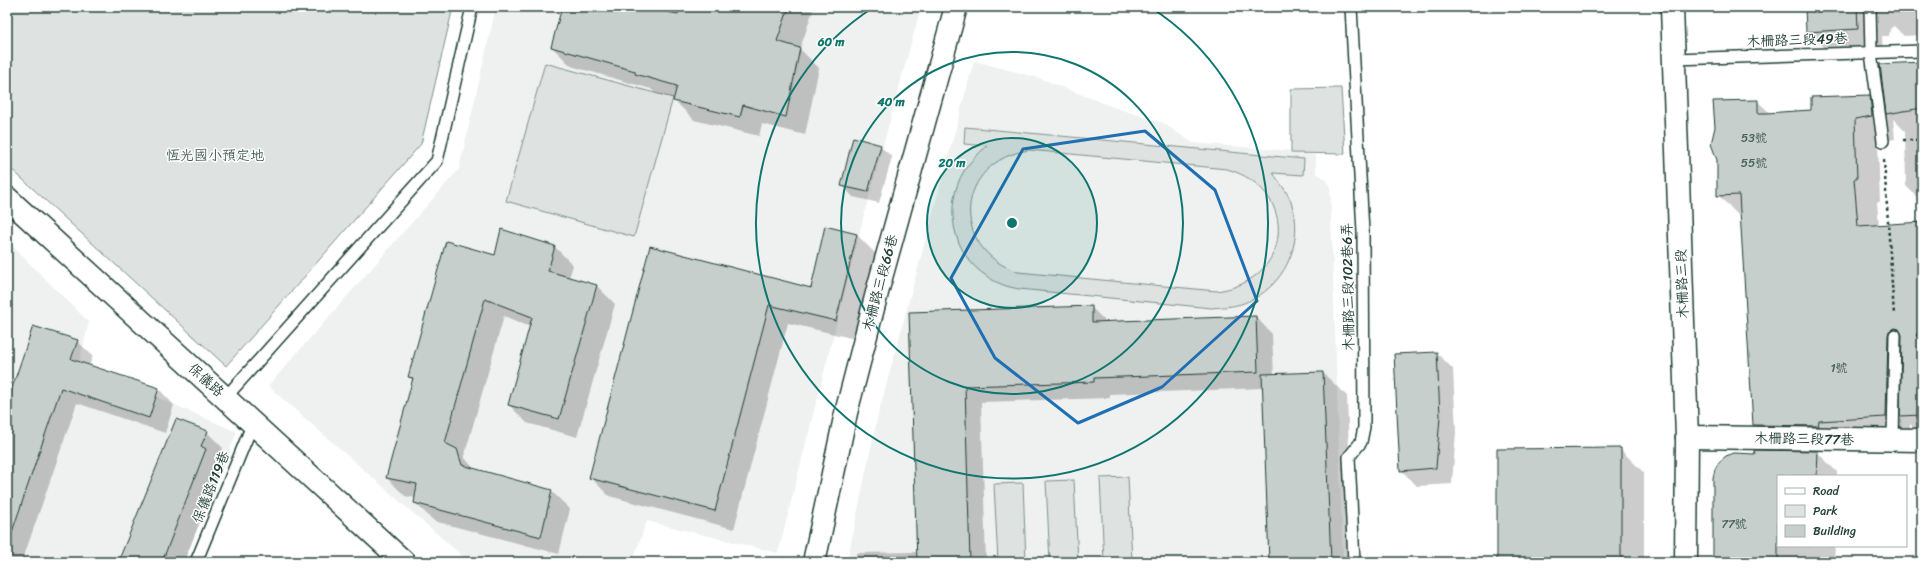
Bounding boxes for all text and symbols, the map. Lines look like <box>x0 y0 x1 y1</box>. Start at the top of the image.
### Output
street label: 木柵路三段49巷 <box>1746 26 1849 54</box>
text: 60 m <box>817 31 845 53</box>
text: 40 m <box>876 91 905 113</box>
house number: 53號 <box>1741 127 1767 149</box>
park label: 恆光國小預定地 <box>166 143 264 168</box>
text: 20 m <box>938 152 966 174</box>
house number: 55號 <box>1741 152 1767 174</box>
centre of rings <box>1005 216 1019 230</box>
street label: 木柵路三段102巷6弄 <box>1334 222 1362 352</box>
street label: 木柵路三段66巷 <box>855 231 905 334</box>
street label: 木柵路三段 <box>1668 249 1696 319</box>
street label: 保儀路 <box>182 357 230 403</box>
house number: 1號 <box>1830 357 1848 379</box>
street label: 木柵路三段77巷 <box>1754 426 1855 452</box>
street label: 保儀路119巷 <box>185 446 237 527</box>
legend <box>1777 475 1907 547</box>
text: Road <box>1813 480 1840 502</box>
text: Park <box>1813 500 1838 522</box>
house number: 77號 <box>1721 513 1747 535</box>
text: Building <box>1813 520 1856 542</box>

